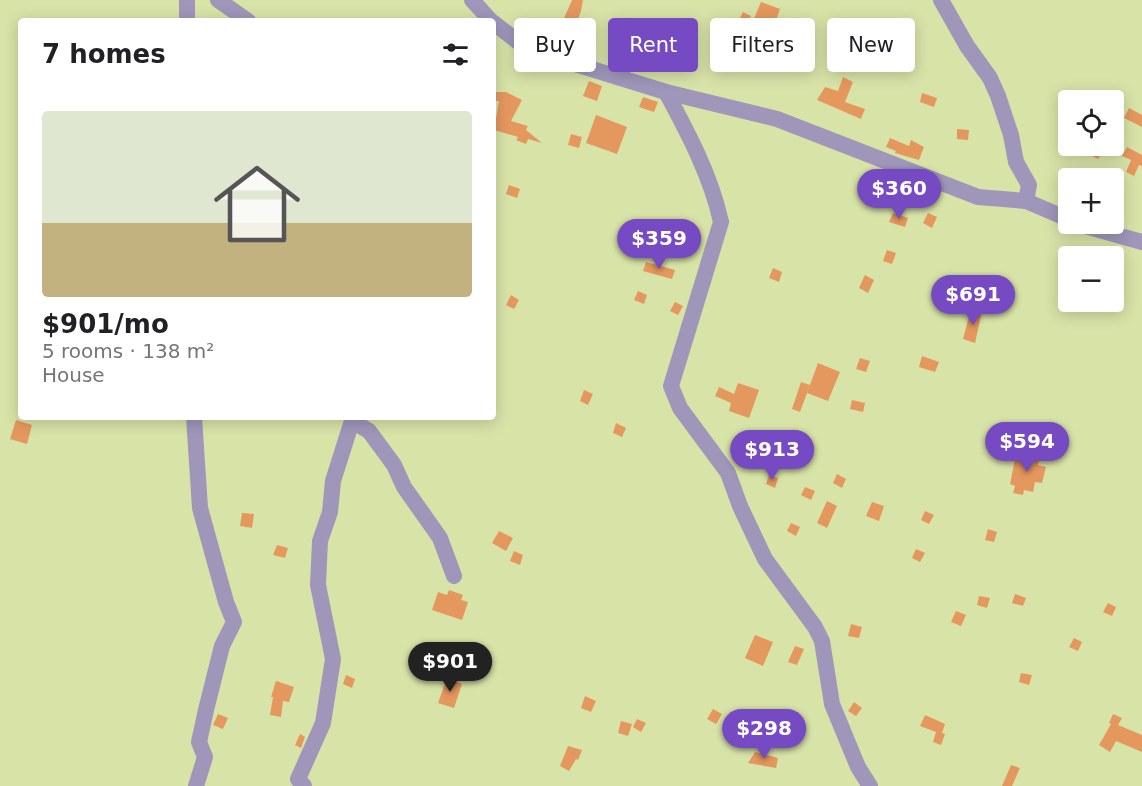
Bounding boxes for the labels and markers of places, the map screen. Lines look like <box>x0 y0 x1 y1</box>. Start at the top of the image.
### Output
pin: $360 <box>863 169 935 220</box>
pin: $359 <box>623 219 695 270</box>
pin: $691 <box>937 275 1009 326</box>
pin: $594 <box>991 422 1063 473</box>
pin: $913 <box>736 430 808 481</box>
pin: $901 <box>414 642 486 693</box>
pin: $298 <box>728 709 800 760</box>

